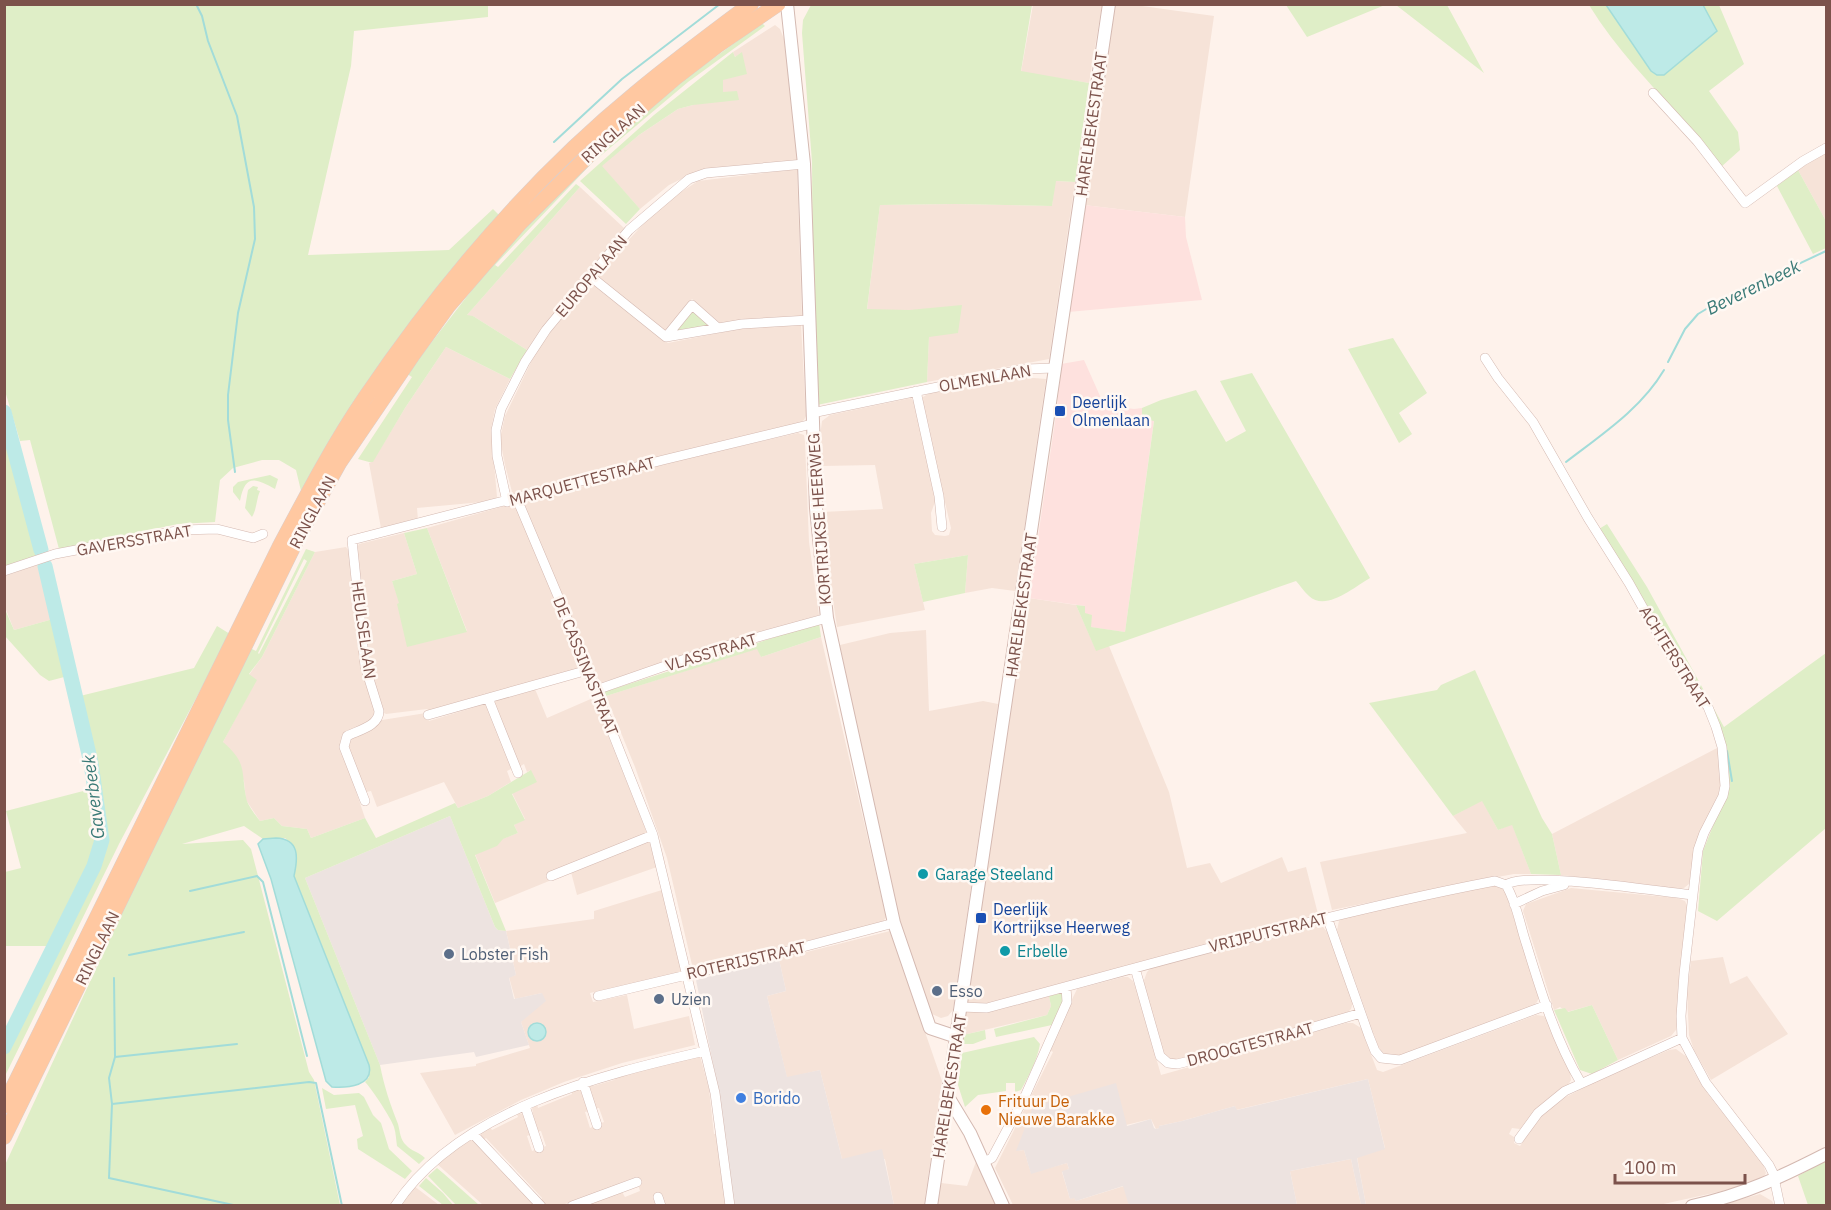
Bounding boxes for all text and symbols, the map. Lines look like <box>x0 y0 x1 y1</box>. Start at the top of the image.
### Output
street label: HARELBEKESTRAAT <box>1071 50 1111 198</box>
street label: RINGLAAN <box>577 99 649 167</box>
street label: EUROPALAAN <box>551 231 631 321</box>
water label: Beverenbeek <box>1702 254 1804 320</box>
street label: OLMENLAAN <box>937 360 1033 396</box>
place label: Deerlijk Olmenlaan <box>1072 392 1150 430</box>
marker: Deerlijk Olmenlaan <box>1053 404 1067 418</box>
street label: KORTRIJKSE HEERWEG <box>803 432 835 606</box>
street label: MARQUETTESTRAAT <box>507 452 657 510</box>
street label: RINGLAAN <box>285 472 339 552</box>
street label: GAVERSSTRAAT <box>75 520 193 560</box>
street label: HARELBEKESTRAAT <box>1001 531 1041 679</box>
street label: HEULSELAAN <box>347 580 381 680</box>
street label: DE CASSINASTRAAT <box>549 594 623 738</box>
street label: ACHTERSTRAAT <box>1635 602 1715 712</box>
street label: VLASSTRAAT <box>663 629 759 675</box>
water label: Gaverbeek <box>76 753 110 840</box>
place label: Garage Steeland <box>935 864 1054 884</box>
marker: Garage Steeland <box>916 867 930 881</box>
place label: Deerlijk Kortrijkse Heerweg <box>993 899 1131 937</box>
street label: RINGLAAN <box>71 908 123 988</box>
street label: VRIJPUTSTRAAT <box>1207 908 1329 956</box>
marker: Deerlijk Kortrijkse Heerweg <box>974 911 988 925</box>
street label: ROTERIJSTRAAT <box>684 937 808 983</box>
place label: Erbelle <box>1017 941 1068 961</box>
place label: Lobster Fish <box>461 944 549 964</box>
marker: Erbelle <box>998 944 1012 958</box>
marker: Lobster Fish <box>442 947 456 961</box>
place label: Esso <box>949 981 983 1001</box>
marker: Esso <box>930 984 944 998</box>
place label: Uzien <box>671 989 711 1009</box>
marker: Uzien <box>652 992 666 1006</box>
street label: HARELBEKESTRAAT <box>928 1012 970 1160</box>
street label: DROOGTESTRAAT <box>1185 1018 1315 1070</box>
place label: Borido <box>753 1088 801 1108</box>
marker: Borido <box>734 1091 748 1105</box>
place label: Frituur De Nieuwe Barakke <box>998 1091 1115 1129</box>
marker: Frituur De Nieuwe Barakke <box>979 1103 993 1117</box>
scale bar <box>1615 1147 1746 1185</box>
text: 100 m <box>1624 1156 1676 1179</box>

